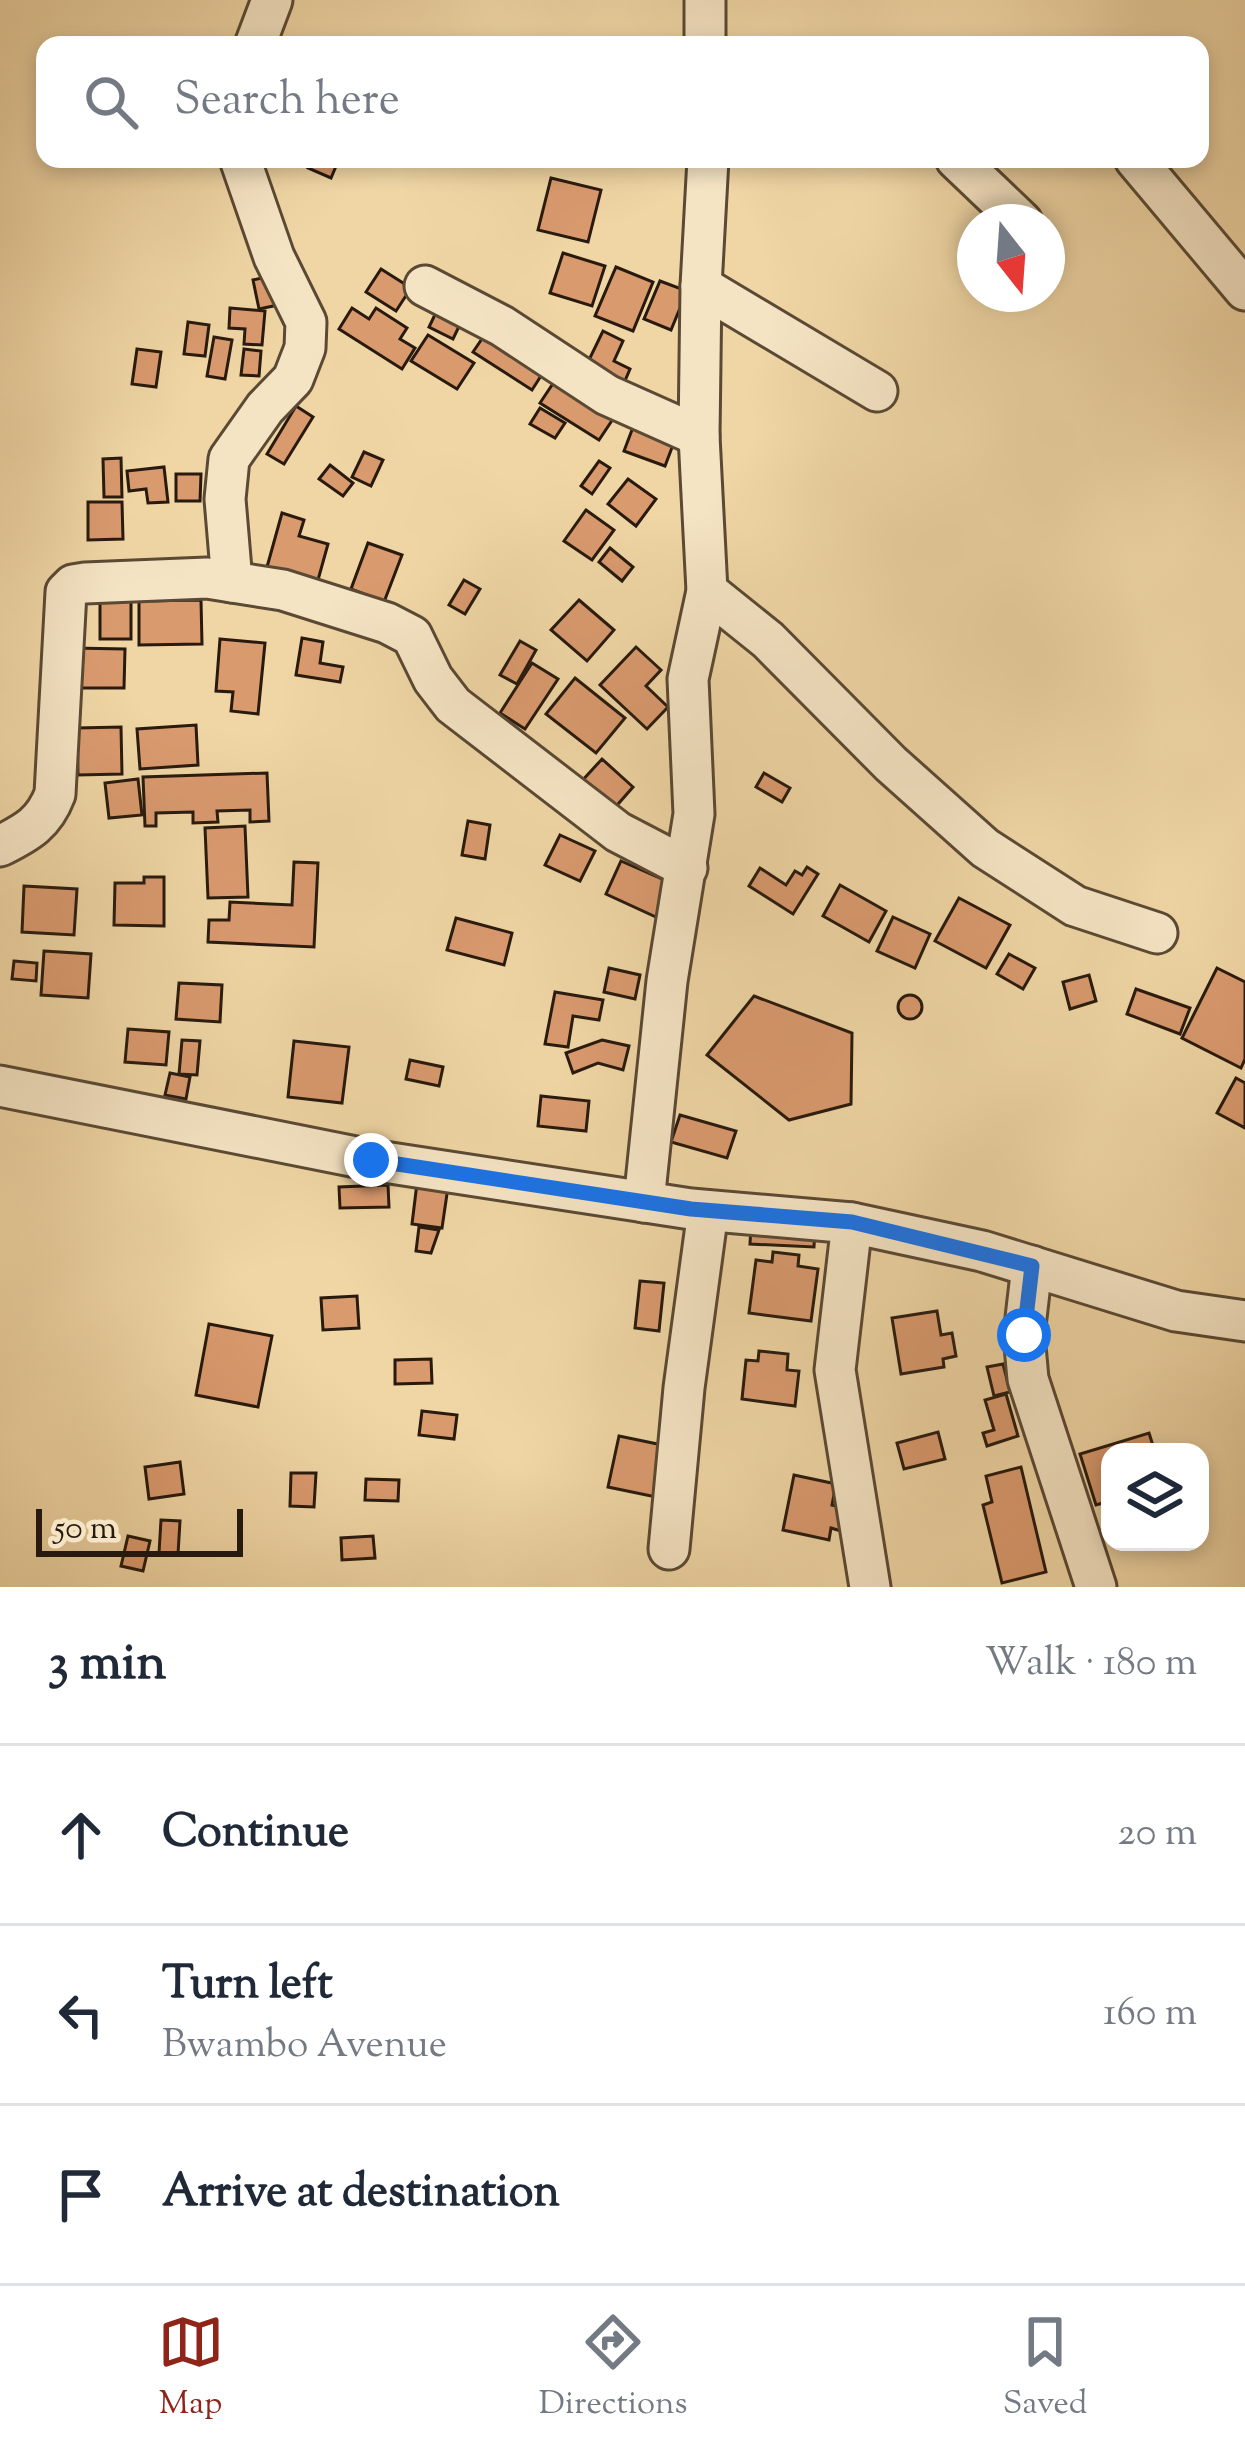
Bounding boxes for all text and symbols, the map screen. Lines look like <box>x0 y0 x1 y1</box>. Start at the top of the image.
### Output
search box <box>36 36 1209 168</box>
icon: search <box>78 69 144 135</box>
text: Search here <box>174 70 400 135</box>
north arrow <box>957 204 1065 312</box>
route end <box>344 1133 398 1187</box>
route start <box>997 1308 1051 1362</box>
map controls <box>1101 1443 1209 1551</box>
button: layers <box>1101 1443 1209 1551</box>
scale bar <box>36 1503 243 1556</box>
text: 50 m <box>54 1506 117 1554</box>
text: 3 min <box>48 1629 166 1702</box>
text: Walk · 180 m <box>985 1637 1197 1693</box>
icon: ahead <box>48 1802 114 1868</box>
text: Continue <box>162 1802 349 1867</box>
text: 20 m <box>1118 1807 1197 1863</box>
text: Turn left <box>162 1954 333 2019</box>
icon: left <box>48 1982 114 2048</box>
text: 160 m <box>1103 1987 1197 2043</box>
text: Bwambo Avenue <box>162 2019 447 2075</box>
icon: arrive <box>48 2162 114 2228</box>
text: Arrive at destination <box>162 2162 560 2227</box>
tab: Map <box>158 2309 224 2429</box>
tab: Directions <box>539 2309 688 2429</box>
tab: Saved <box>1003 2309 1087 2429</box>

